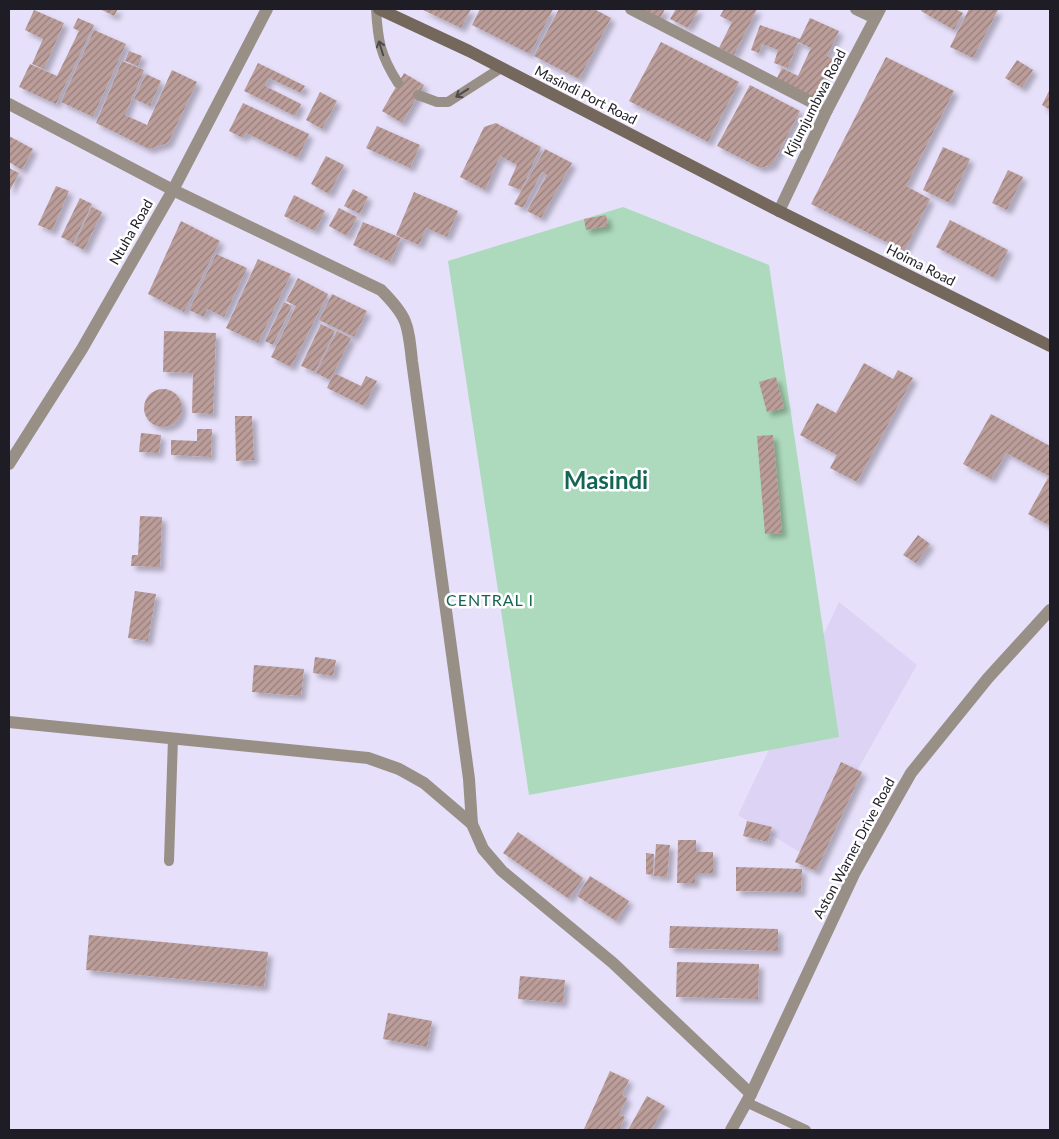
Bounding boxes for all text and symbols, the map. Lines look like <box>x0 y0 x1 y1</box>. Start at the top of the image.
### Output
one-way arrow <box>375 40 385 56</box>
street label: Kijumjumbwa Road <box>780 46 849 159</box>
street label: Masindi Port Road <box>532 61 640 128</box>
one-way arrow <box>455 89 469 99</box>
street label: Ntuha Road <box>105 196 156 267</box>
street label: Hoima Road <box>884 240 958 289</box>
district label: Masindi <box>564 465 648 494</box>
district label: CENTRAL I <box>446 590 534 609</box>
street label: Aston Warner Drive Road <box>809 774 898 921</box>

